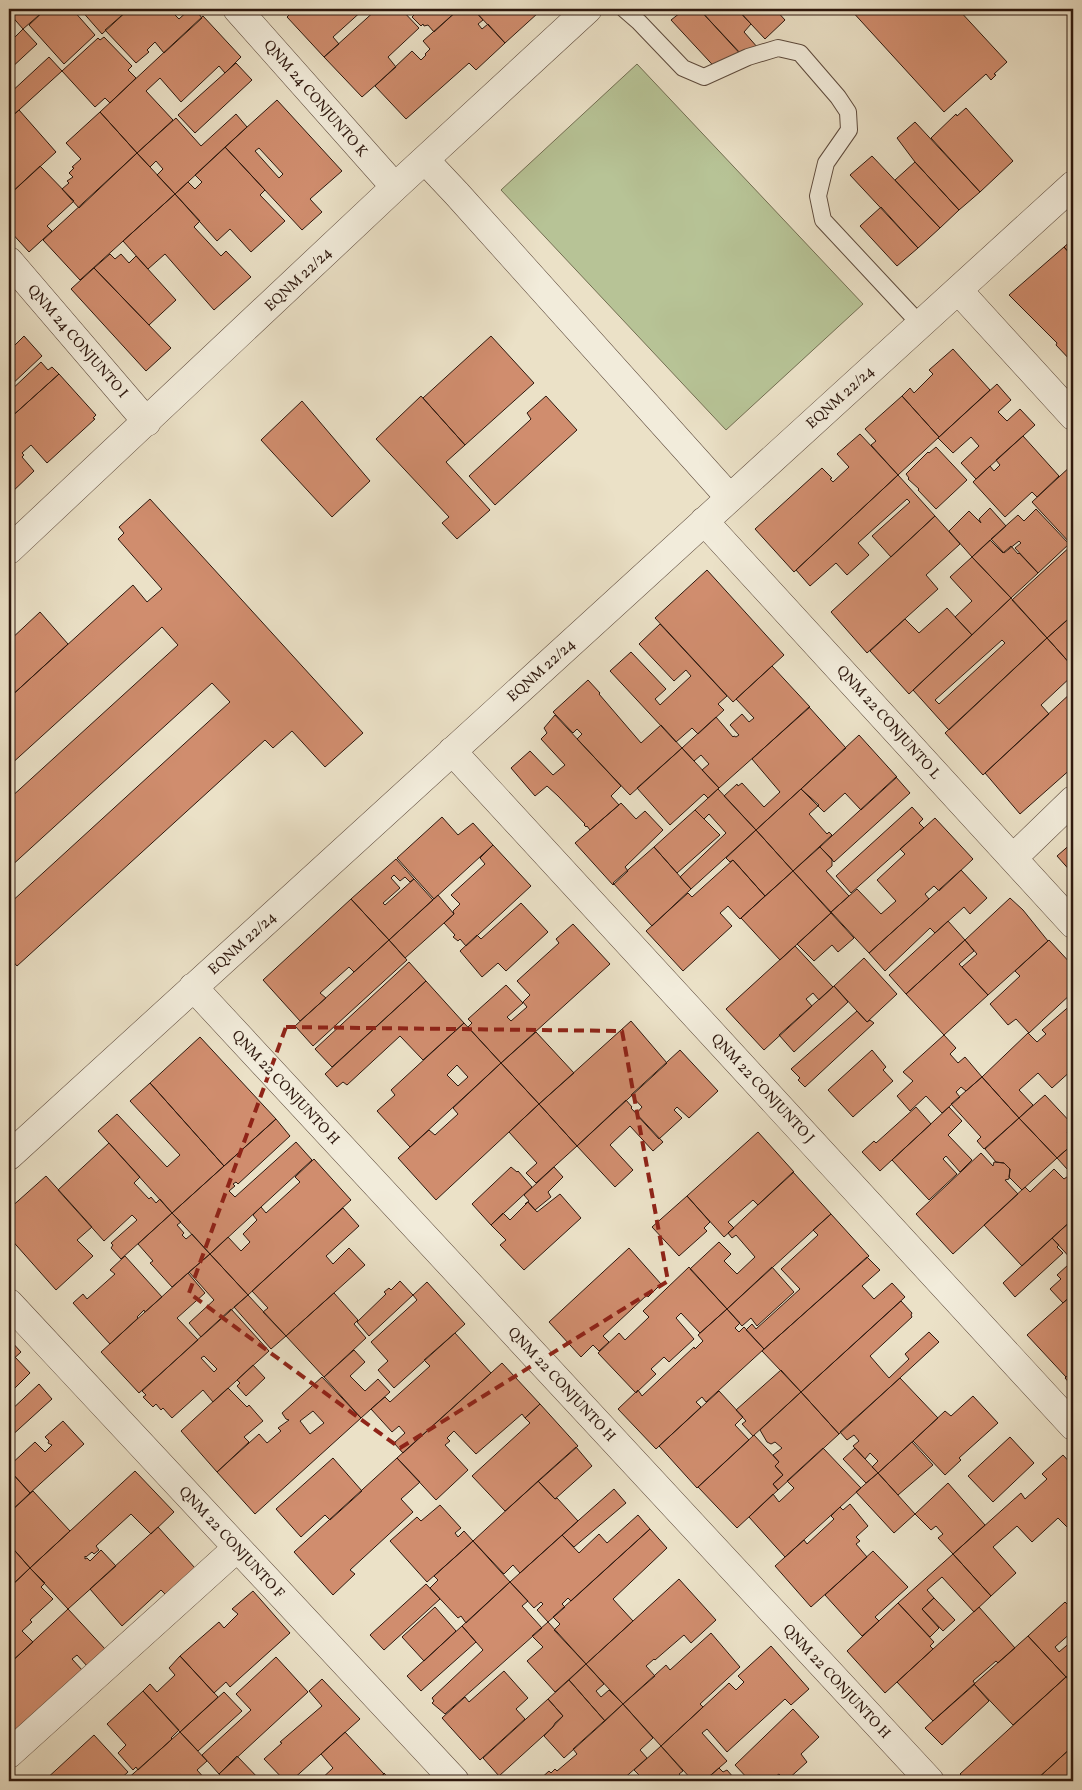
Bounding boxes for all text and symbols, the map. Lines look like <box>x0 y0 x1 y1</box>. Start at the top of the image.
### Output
street label: QNM 24 CONJUNTO K <box>258 36 372 162</box>
street label: EQNM 22/24 <box>261 243 337 317</box>
street label: QNM 24 CONJUNTO I <box>22 281 132 403</box>
street label: EQNM 22/24 <box>802 362 880 435</box>
street label: EQNM 22/24 <box>503 635 581 708</box>
street label: QNM 22 CONJUNTO L <box>831 661 945 785</box>
street label: EQNM 22/24 <box>204 908 282 981</box>
street label: QNM 22 CONJUNTO H <box>226 1026 344 1150</box>
street label: QNM 22 CONJUNTO J <box>705 1029 819 1149</box>
street label: QNM 22 CONJUNTO H <box>502 1323 620 1447</box>
street label: QNM 22 CONJUNTO F <box>173 1482 289 1604</box>
street label: QNM 22 CONJUNTO H <box>777 1620 895 1744</box>

